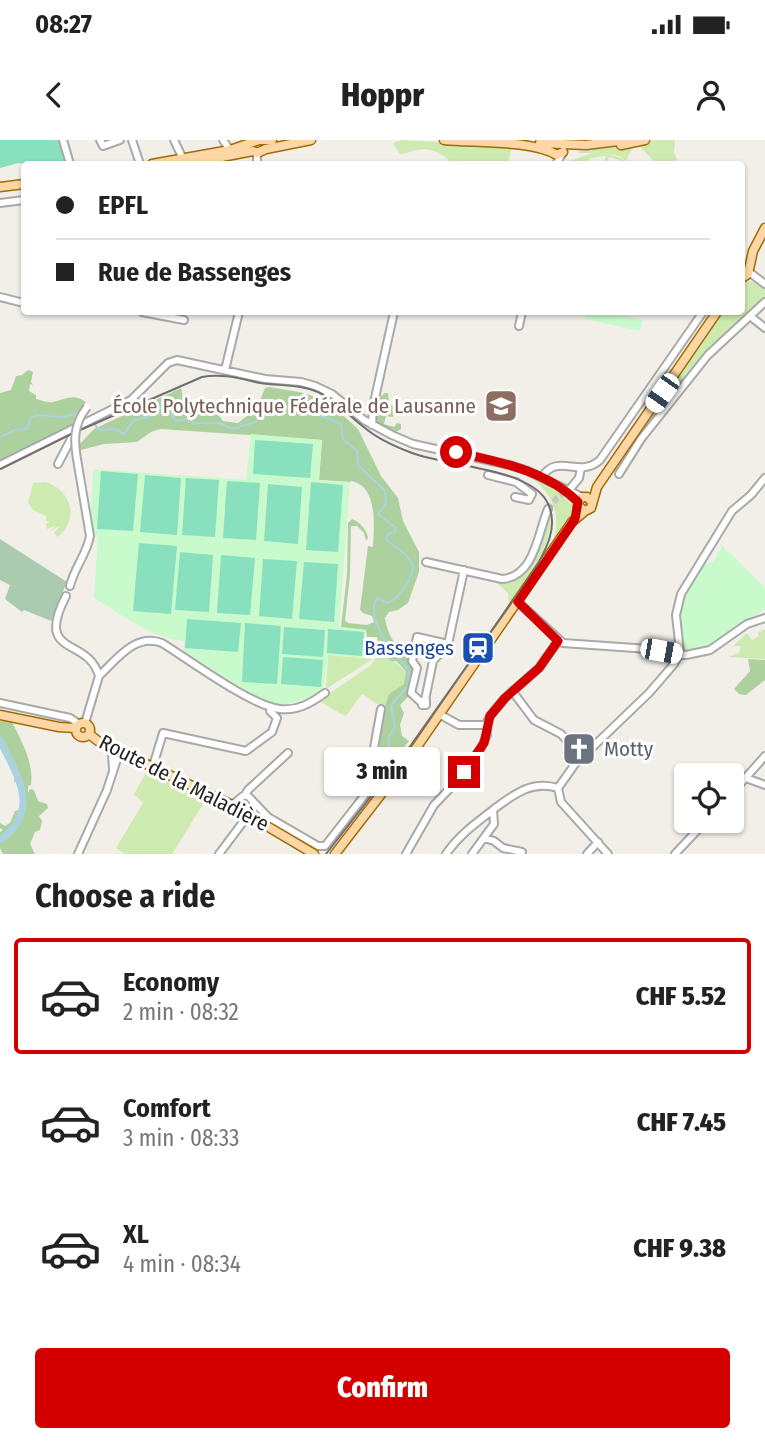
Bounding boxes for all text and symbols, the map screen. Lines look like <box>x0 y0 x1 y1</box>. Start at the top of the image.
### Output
text: 08:27 <box>35 9 92 40</box>
icon: back <box>35 76 73 114</box>
text: Hoppr <box>341 76 424 114</box>
icon: person <box>692 76 730 114</box>
text: EPFL <box>98 190 148 221</box>
text: Rue de Bassenges <box>98 257 291 288</box>
car <box>642 370 683 416</box>
school or university icon: École Polytechnique Fédérale de Lausanne <box>482 387 520 425</box>
place label: École Polytechnique Fédérale de Lausanne <box>113 393 476 419</box>
route start <box>440 436 472 468</box>
station icon: Bassenges <box>459 629 497 667</box>
place label: Bassenges <box>364 635 454 661</box>
car <box>639 637 684 665</box>
street label: Route de la Maladière <box>95 729 273 837</box>
church icon: Motty <box>560 730 598 768</box>
place label: Motty <box>604 736 654 762</box>
callout: 3 min <box>324 748 440 796</box>
route end <box>448 756 480 788</box>
text: 3 min <box>356 757 408 785</box>
map controls <box>674 763 744 833</box>
button: locate <box>674 763 744 833</box>
text: Choose a ride <box>35 877 216 915</box>
icon: car <box>39 965 102 1028</box>
text: Economy <box>123 967 219 998</box>
text: CHF 5.52 <box>636 981 726 1012</box>
text: 2 min · 08:32 <box>123 998 239 1026</box>
icon: car <box>39 1091 102 1154</box>
text: Comfort <box>123 1093 211 1124</box>
text: CHF 7.45 <box>637 1107 726 1138</box>
text: 3 min · 08:33 <box>123 1124 239 1152</box>
icon: car <box>39 1217 102 1280</box>
text: XL <box>123 1219 149 1250</box>
text: CHF 9.38 <box>633 1233 726 1264</box>
text: 4 min · 08:34 <box>123 1250 241 1278</box>
button: Confirm <box>35 1348 730 1428</box>

